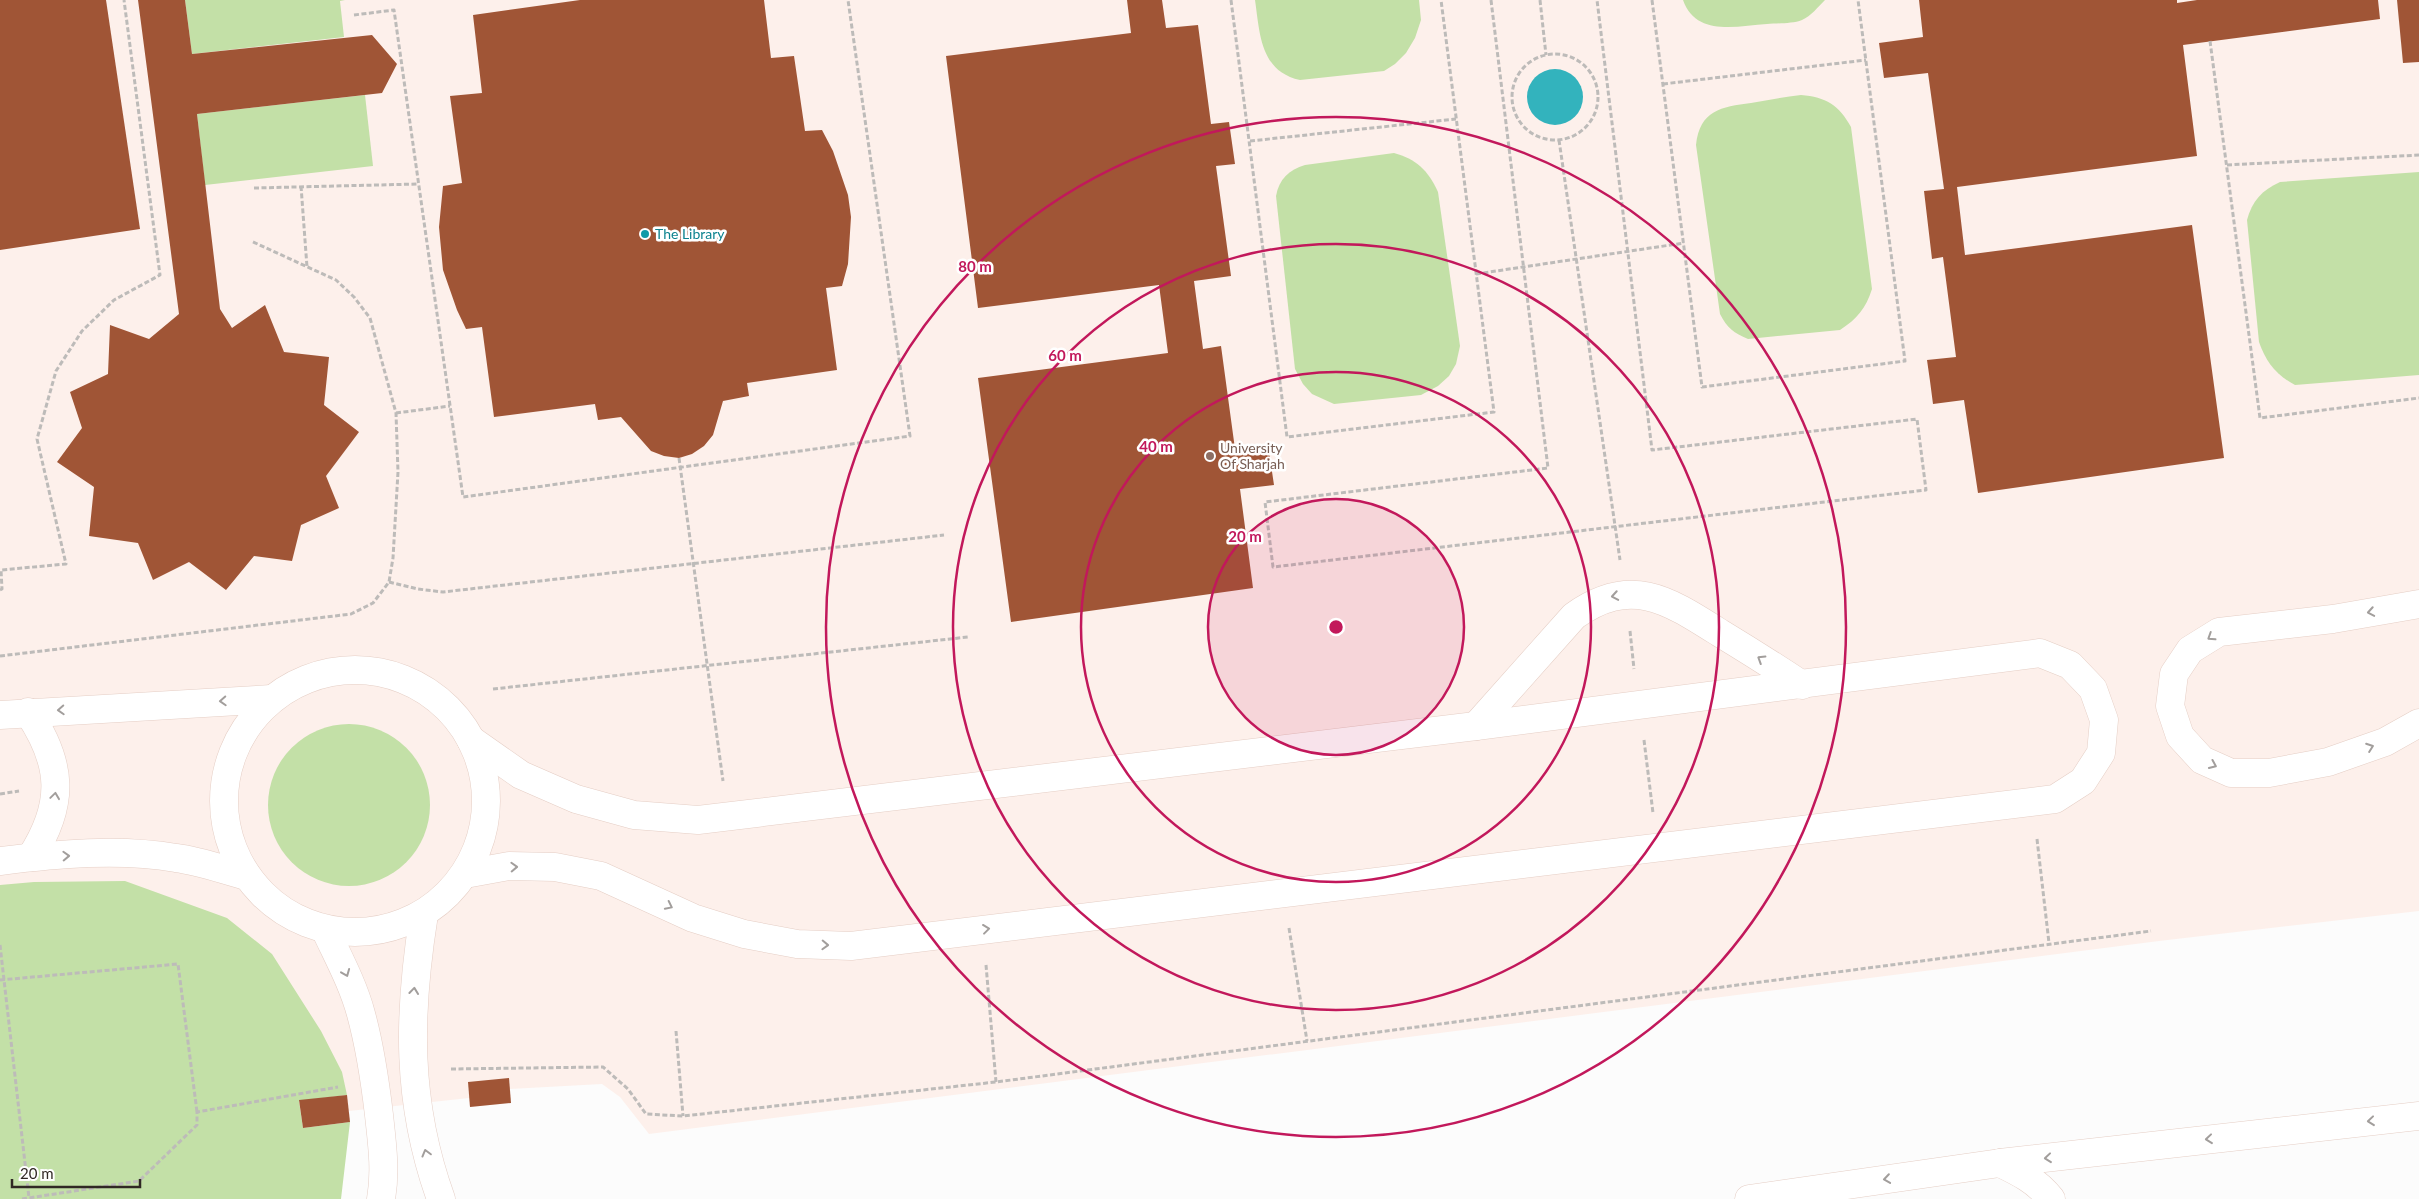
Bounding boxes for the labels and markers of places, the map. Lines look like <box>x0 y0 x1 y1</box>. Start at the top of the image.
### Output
place label: The Library <box>655 225 725 242</box>
marker: The Library <box>639 228 651 240</box>
place label: University Of Sharjah <box>1220 439 1285 472</box>
marker: University Of Sharjah <box>1204 450 1216 462</box>
centre of rings <box>1327 618 1345 636</box>

